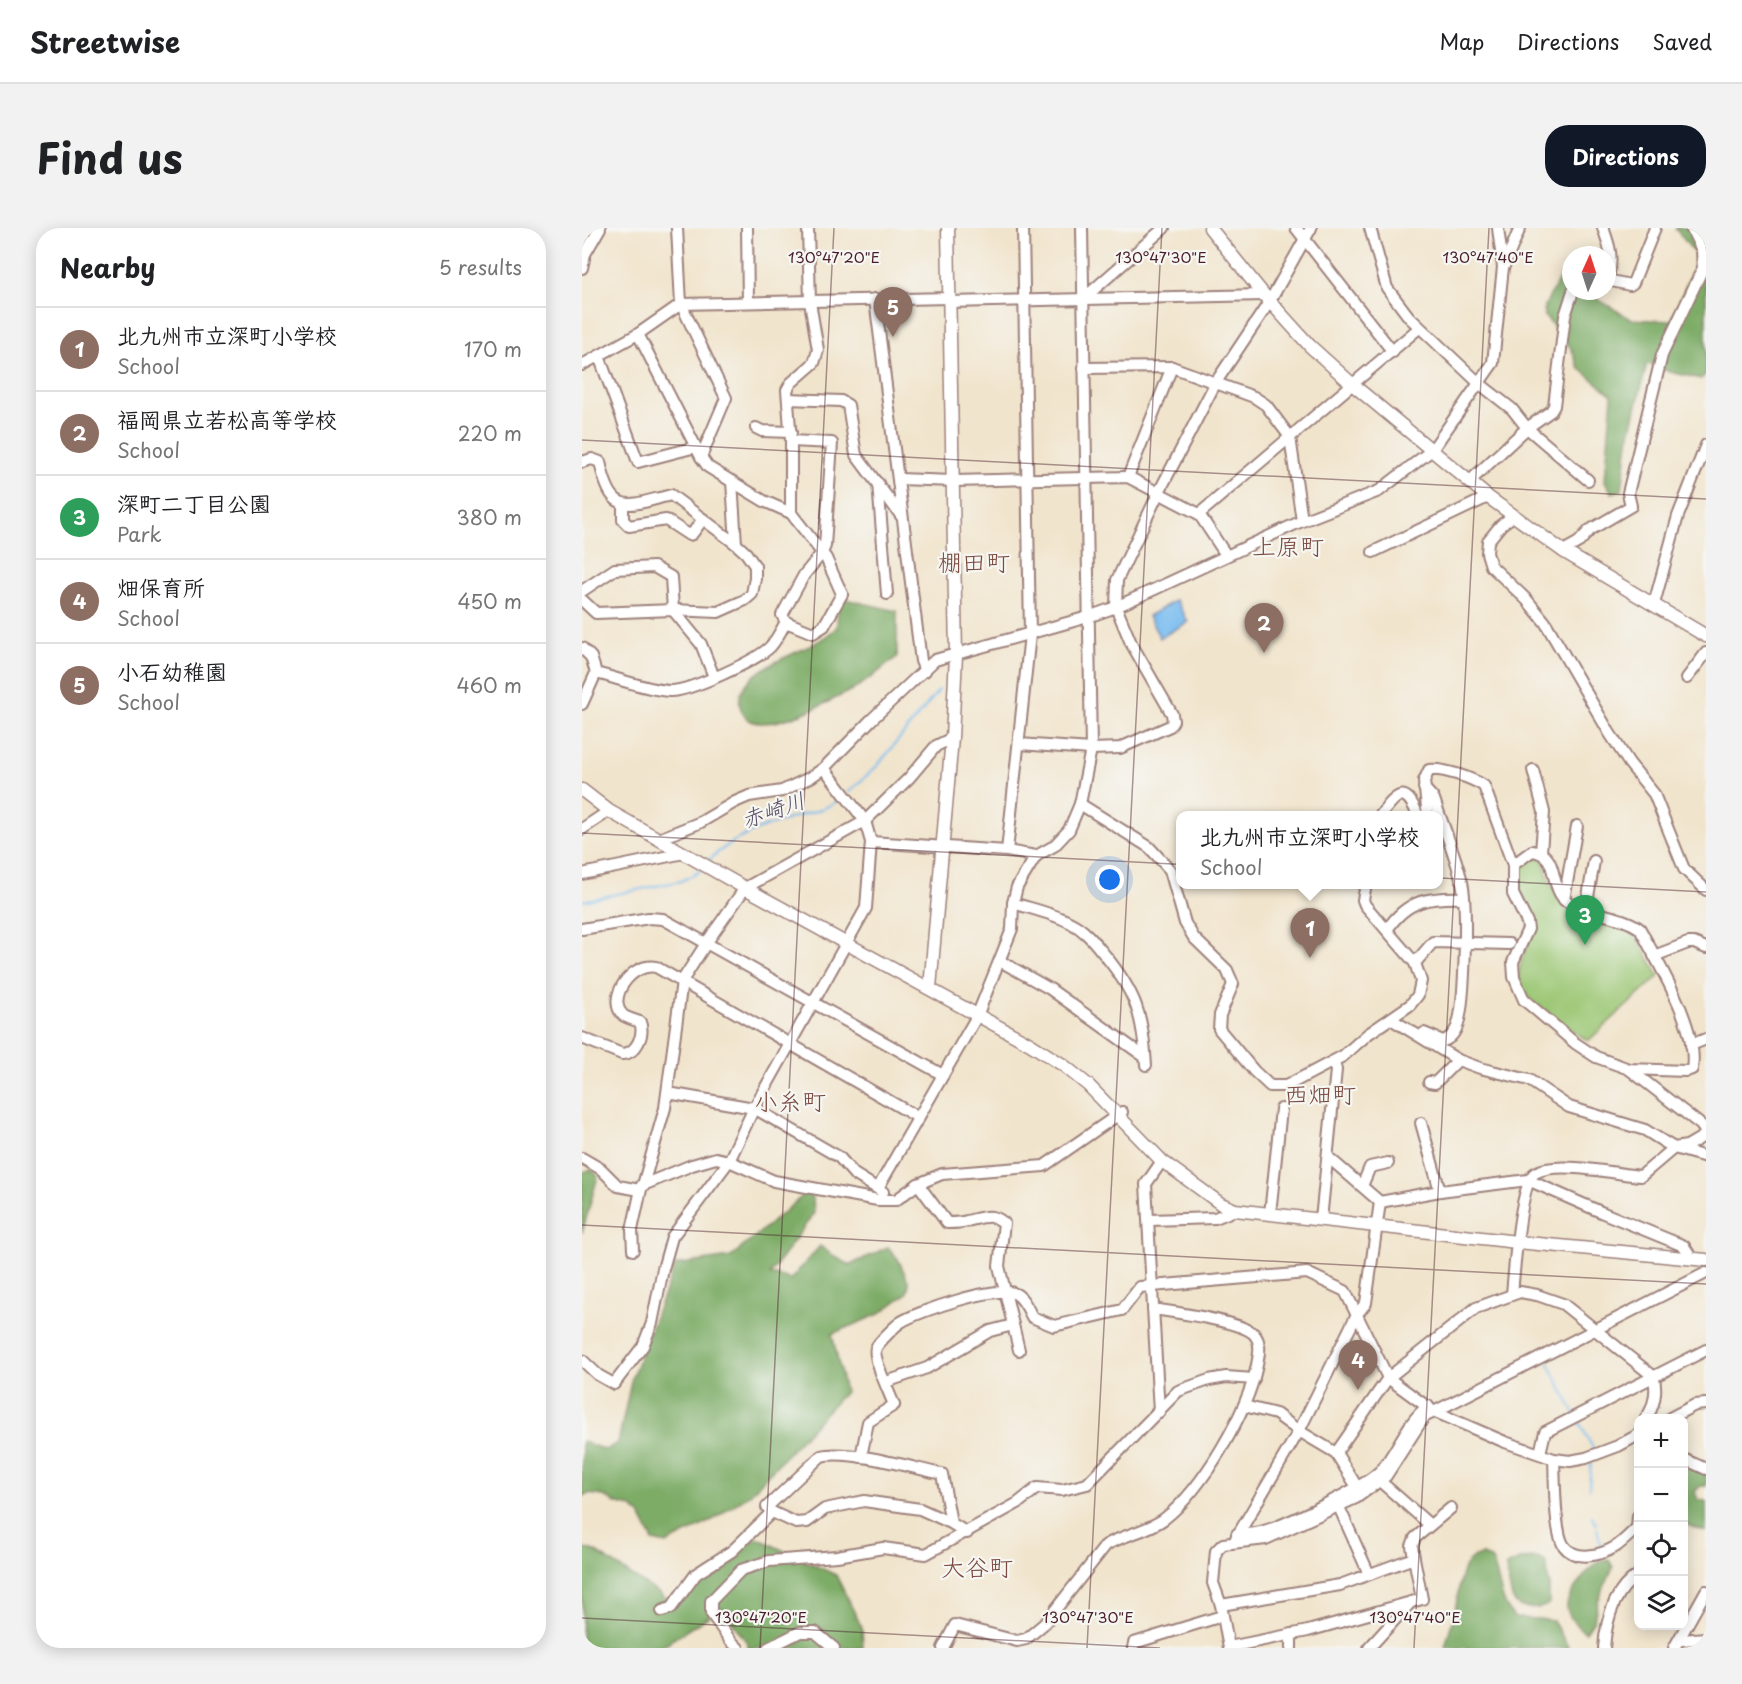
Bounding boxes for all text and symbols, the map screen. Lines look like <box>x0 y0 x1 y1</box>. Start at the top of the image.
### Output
text: Streetwise <box>30 20 180 63</box>
text: Map <box>1439 25 1484 57</box>
text: Directions <box>1517 25 1619 57</box>
text: Saved <box>1652 25 1712 57</box>
text: Find us <box>36 125 183 188</box>
button: Directions <box>1545 125 1706 187</box>
text: 130°47'20"E <box>788 245 880 268</box>
text: 130°47'30"E <box>1115 245 1207 268</box>
text: 130°47'40"E <box>1442 245 1534 268</box>
north arrow <box>1562 246 1616 300</box>
text: Nearby <box>60 248 155 287</box>
text: 5 results <box>439 252 522 282</box>
pin: 5 <box>874 288 912 337</box>
text: 北九州市立深町小学校 <box>117 318 337 351</box>
text: 1 <box>75 334 84 364</box>
text: 170 m <box>464 334 522 364</box>
text: School <box>117 351 180 381</box>
text: 福岡県立若松高等学校 <box>117 402 337 435</box>
text: 2 <box>72 418 87 448</box>
text: 220 m <box>458 418 522 448</box>
text: School <box>117 435 180 465</box>
text: 深町二丁目公園 <box>117 486 271 519</box>
text: 3 <box>73 502 86 532</box>
text: 380 m <box>456 502 522 532</box>
text: Park <box>117 519 162 549</box>
district label: 上原町 <box>1252 527 1324 563</box>
district label: 棚田町 <box>938 543 1010 579</box>
text: 畑保育所 <box>117 570 205 603</box>
text: 4 <box>73 586 86 616</box>
text: 450 m <box>457 586 522 616</box>
text: School <box>117 603 180 633</box>
pin: 2 <box>1244 604 1284 653</box>
text: 小石幼稚園 <box>117 654 227 687</box>
text: 5 <box>73 670 86 700</box>
text: 460 m <box>456 670 522 700</box>
text: School <box>117 687 180 717</box>
water label: 赤崎川 <box>736 782 809 835</box>
popup <box>1176 811 1443 889</box>
text: 北九州市立深町小学校 <box>1199 819 1420 852</box>
text: School <box>1199 852 1262 882</box>
your location <box>1095 865 1124 894</box>
pin: 3 <box>1566 896 1604 945</box>
pin: 1 <box>1290 908 1330 958</box>
district label: 西畑町 <box>1284 1075 1356 1111</box>
district label: 小糸町 <box>754 1082 826 1118</box>
pin: 4 <box>1338 1340 1378 1390</box>
map controls <box>1634 1414 1688 1630</box>
button: + <box>1634 1414 1688 1468</box>
button: − <box>1634 1468 1688 1522</box>
button: locate <box>1634 1522 1688 1576</box>
district label: 大谷町 <box>941 1548 1013 1584</box>
button: layers <box>1634 1576 1688 1630</box>
text: 130°47'20"E <box>715 1605 807 1628</box>
text: 130°47'30"E <box>1042 1605 1134 1628</box>
text: 130°47'40"E <box>1369 1605 1461 1628</box>

